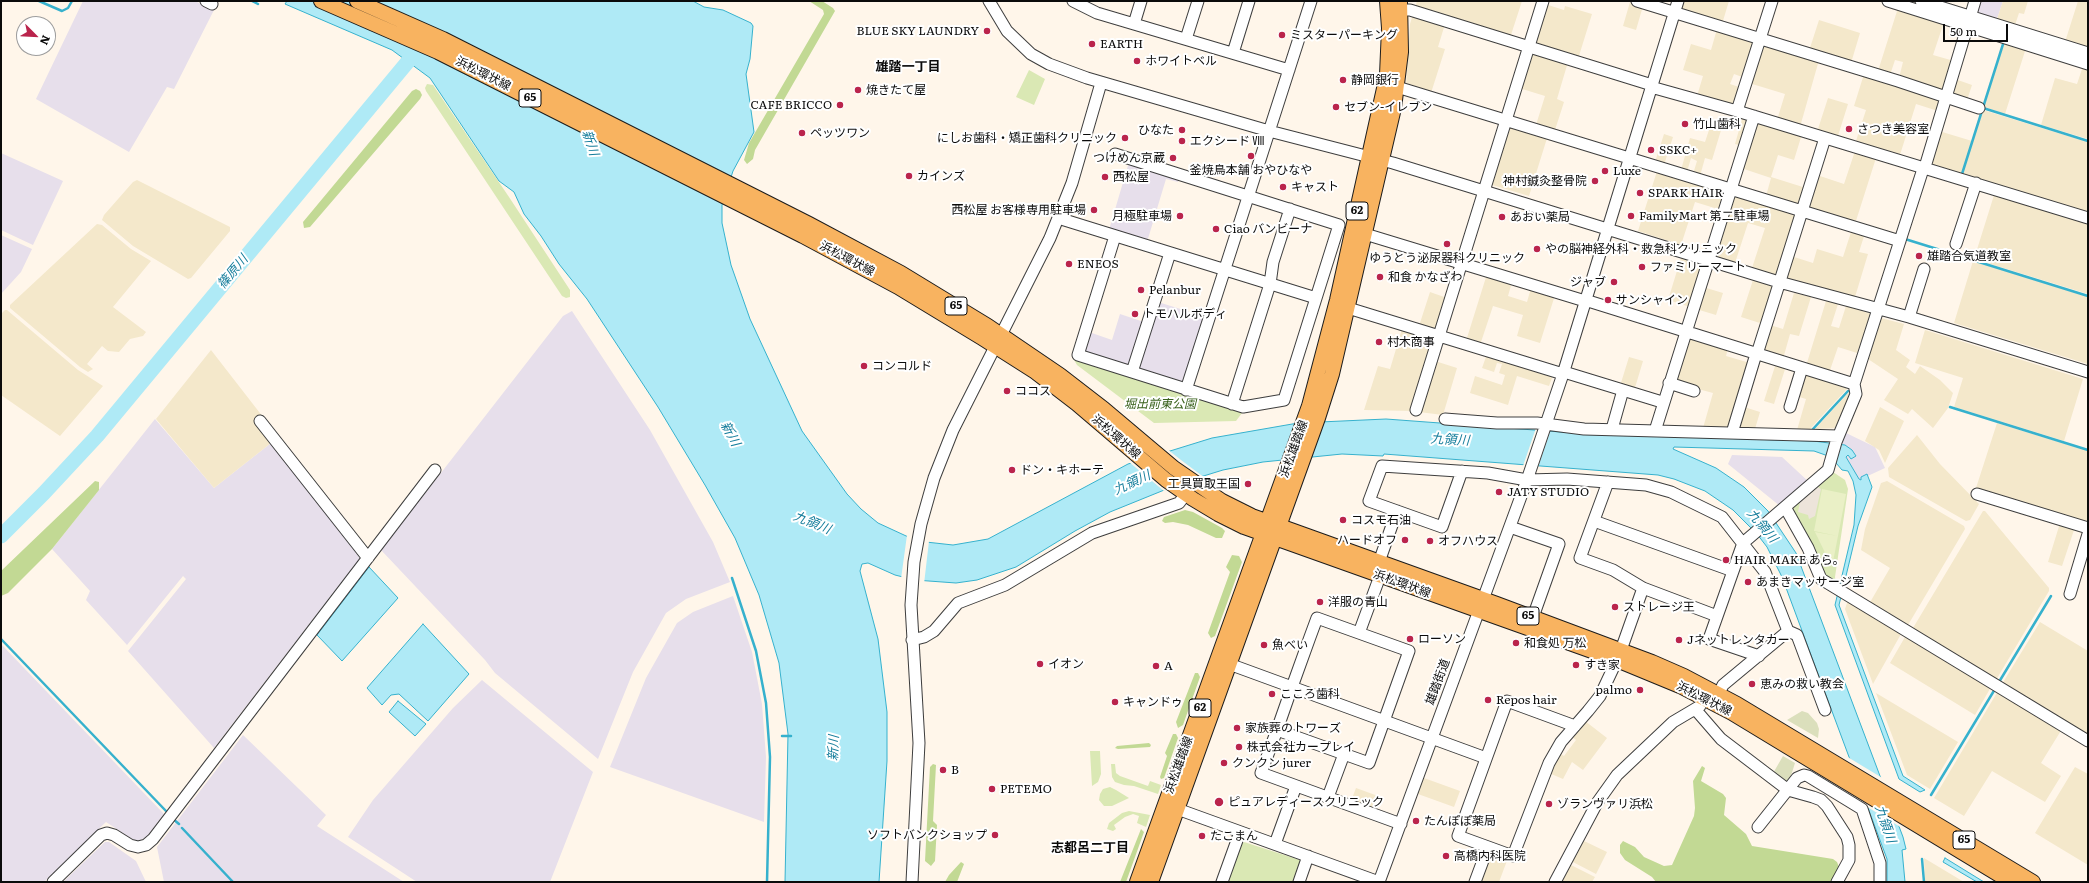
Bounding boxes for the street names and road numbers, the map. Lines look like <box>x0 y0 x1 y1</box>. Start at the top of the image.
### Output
street label: 浜松環状線 <box>453 54 513 94</box>
road number: 65 <box>519 89 541 107</box>
road number: 62 <box>1346 202 1368 220</box>
street label: 浜松環状線 <box>817 239 877 279</box>
road number: 65 <box>945 297 967 315</box>
street label: 浜松環状線 <box>1089 412 1143 462</box>
street label: 浜松雄踏線 <box>1277 418 1311 480</box>
street label: 浜松環状線 <box>1371 567 1433 601</box>
road number: 65 <box>1517 607 1539 625</box>
street label: 雄踏街道 <box>1423 657 1453 707</box>
street label: 浜松環状線 <box>1674 679 1734 719</box>
road number: 62 <box>1189 699 1211 717</box>
street label: 浜松雄踏線 <box>1162 734 1196 796</box>
road number: 65 <box>1953 831 1975 849</box>

